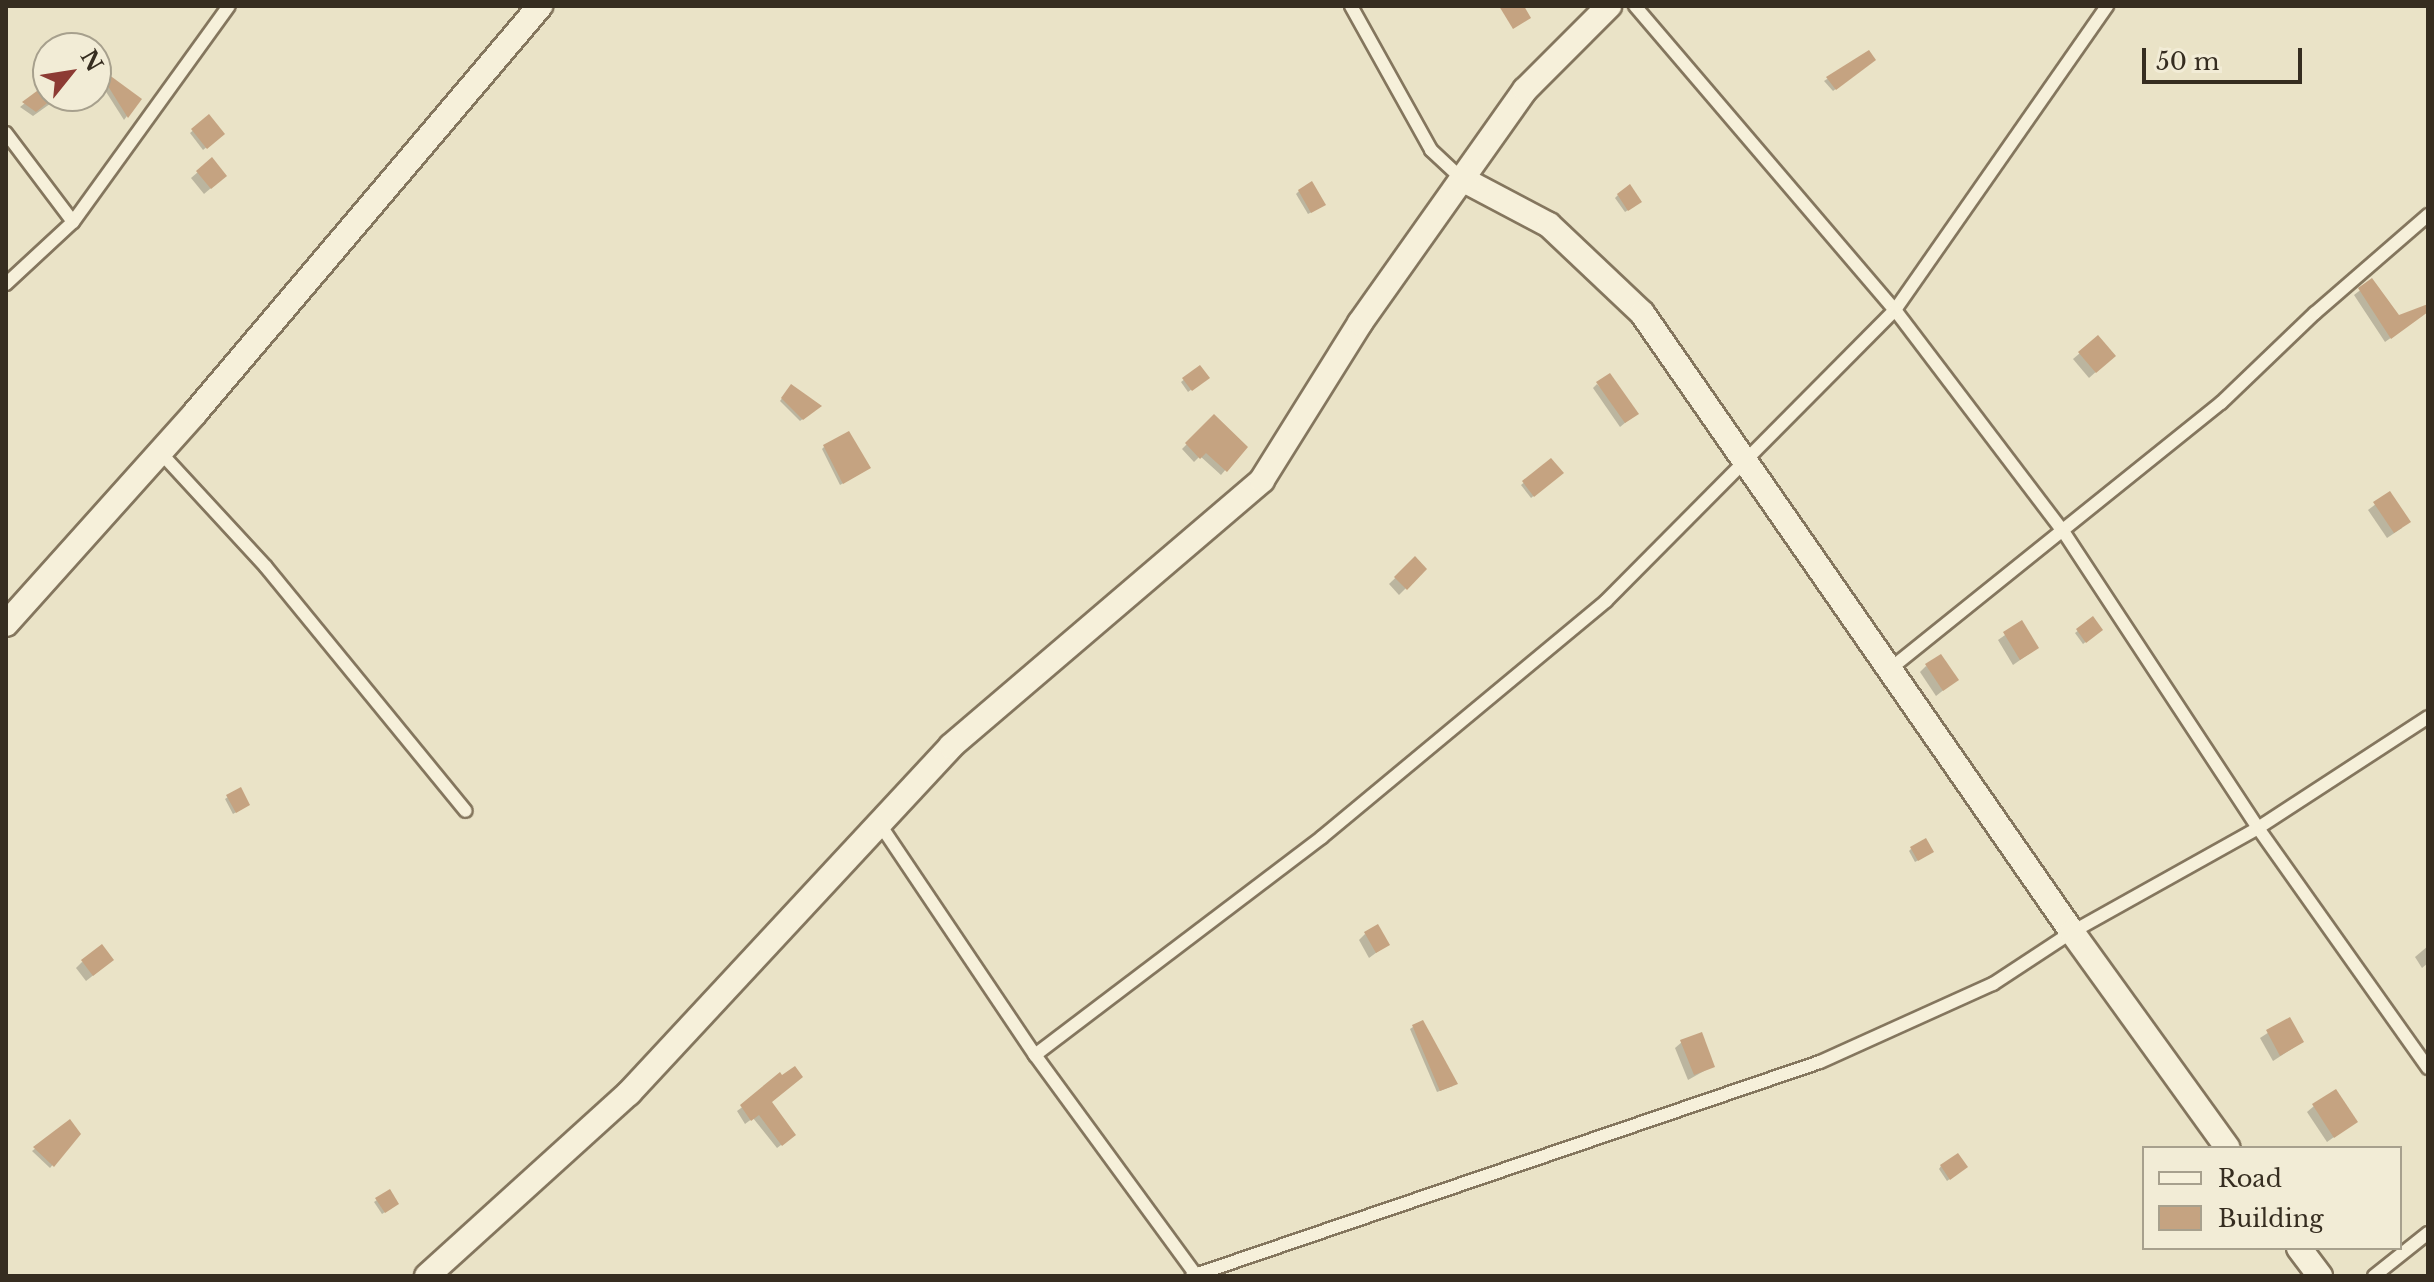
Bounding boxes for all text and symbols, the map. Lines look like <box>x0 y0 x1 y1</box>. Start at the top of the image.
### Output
north arrow <box>32 32 112 112</box>
scale bar <box>2146 32 2306 82</box>
text: N <box>75 45 108 76</box>
text: 50 m <box>2156 47 2219 76</box>
legend <box>2142 1146 2402 1250</box>
text: Road <box>2218 1164 2282 1193</box>
text: Building <box>2218 1204 2324 1233</box>

